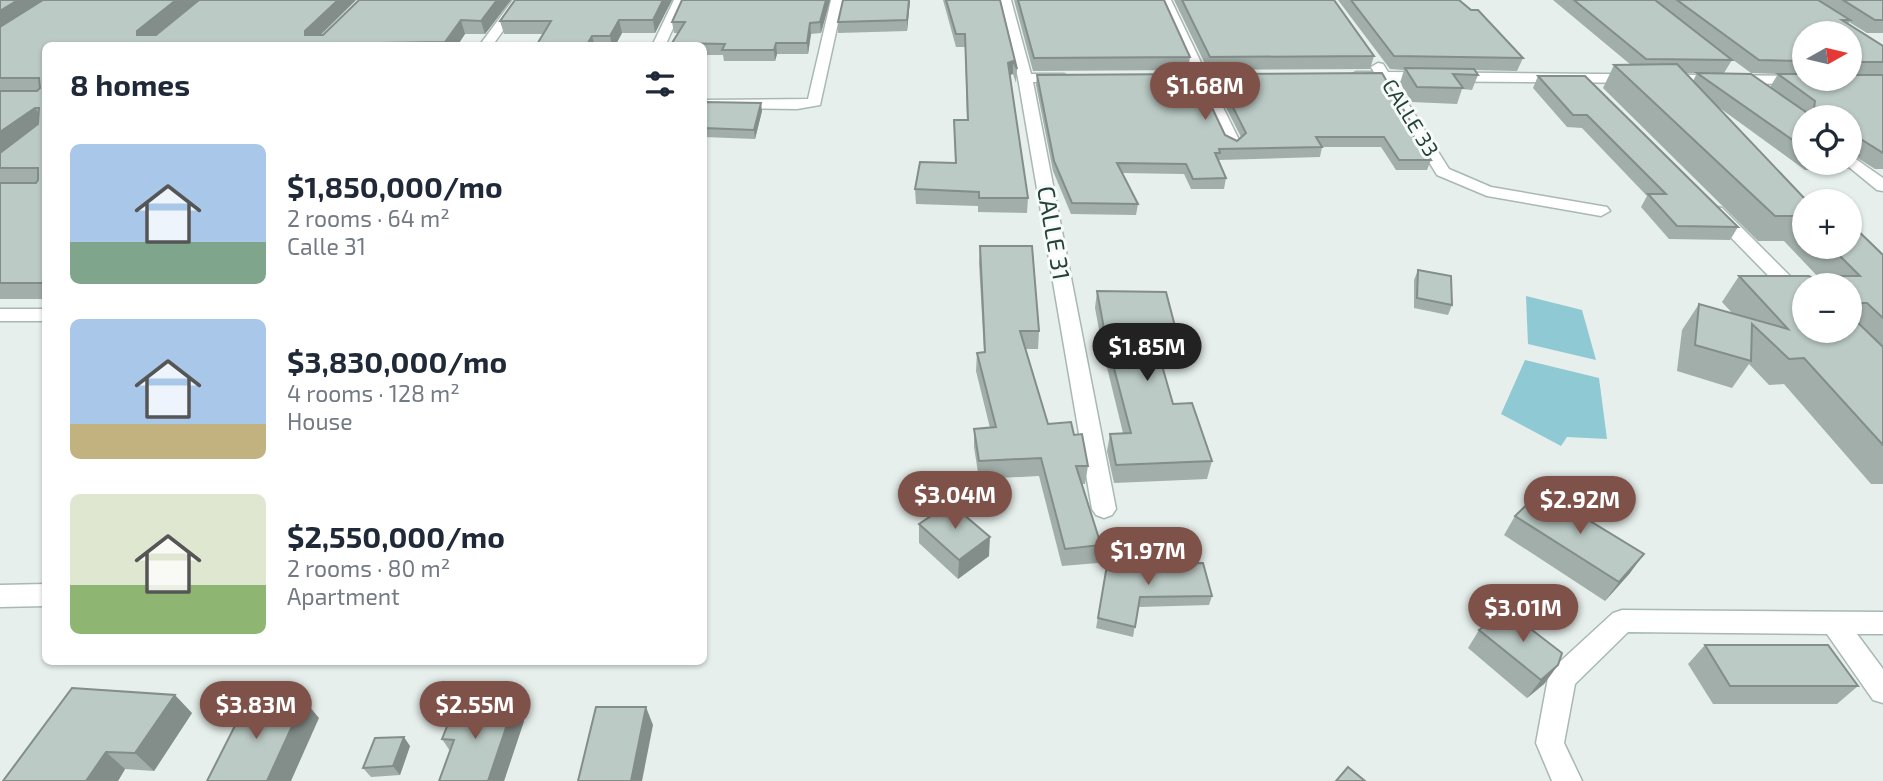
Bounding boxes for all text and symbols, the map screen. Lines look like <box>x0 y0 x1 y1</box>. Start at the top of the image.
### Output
north arrow <box>1792 21 1862 91</box>
map controls <box>1792 21 1862 343</box>
pin: $1.68M <box>1148 62 1262 122</box>
icon: filters <box>641 65 679 103</box>
text: 8 homes <box>70 66 190 102</box>
text: $1.68M <box>1166 71 1244 99</box>
street label: CALLE 33 <box>1378 74 1445 160</box>
button: locate <box>1792 105 1862 175</box>
text: $1,850,000/mo <box>287 168 503 204</box>
icon: home <box>126 172 210 256</box>
street label: CALLE 31 <box>1032 183 1077 282</box>
button: + <box>1792 189 1862 259</box>
text: 2 rooms · 64 m² <box>287 204 450 232</box>
text: Calle 31 <box>287 232 366 260</box>
button: − <box>1792 273 1862 343</box>
pin: $1.85M <box>1090 324 1204 383</box>
text: $1.85M <box>1109 332 1185 360</box>
text: $3,830,000/mo <box>287 343 507 379</box>
icon: home <box>126 347 210 431</box>
text: 4 rooms · 128 m² <box>287 379 460 407</box>
text: House <box>287 407 353 435</box>
pin: $3.04M <box>898 472 1012 531</box>
pin: $2.92M <box>1523 476 1637 536</box>
text: $3.04M <box>914 480 996 508</box>
text: $2.92M <box>1540 485 1620 513</box>
text: $2,550,000/mo <box>287 518 505 554</box>
icon: home <box>126 522 210 606</box>
pin: $1.97M <box>1091 528 1205 587</box>
text: $1.97M <box>1110 536 1186 564</box>
text: 2 rooms · 80 m² <box>287 554 450 582</box>
text: Apartment <box>287 582 400 610</box>
pin: $3.01M <box>1466 584 1580 644</box>
text: $3.01M <box>1484 593 1562 621</box>
pin: $3.83M <box>199 682 313 741</box>
pin: $2.55M <box>418 682 532 741</box>
text: $3.83M <box>216 690 296 718</box>
text: $2.55M <box>436 690 514 718</box>

